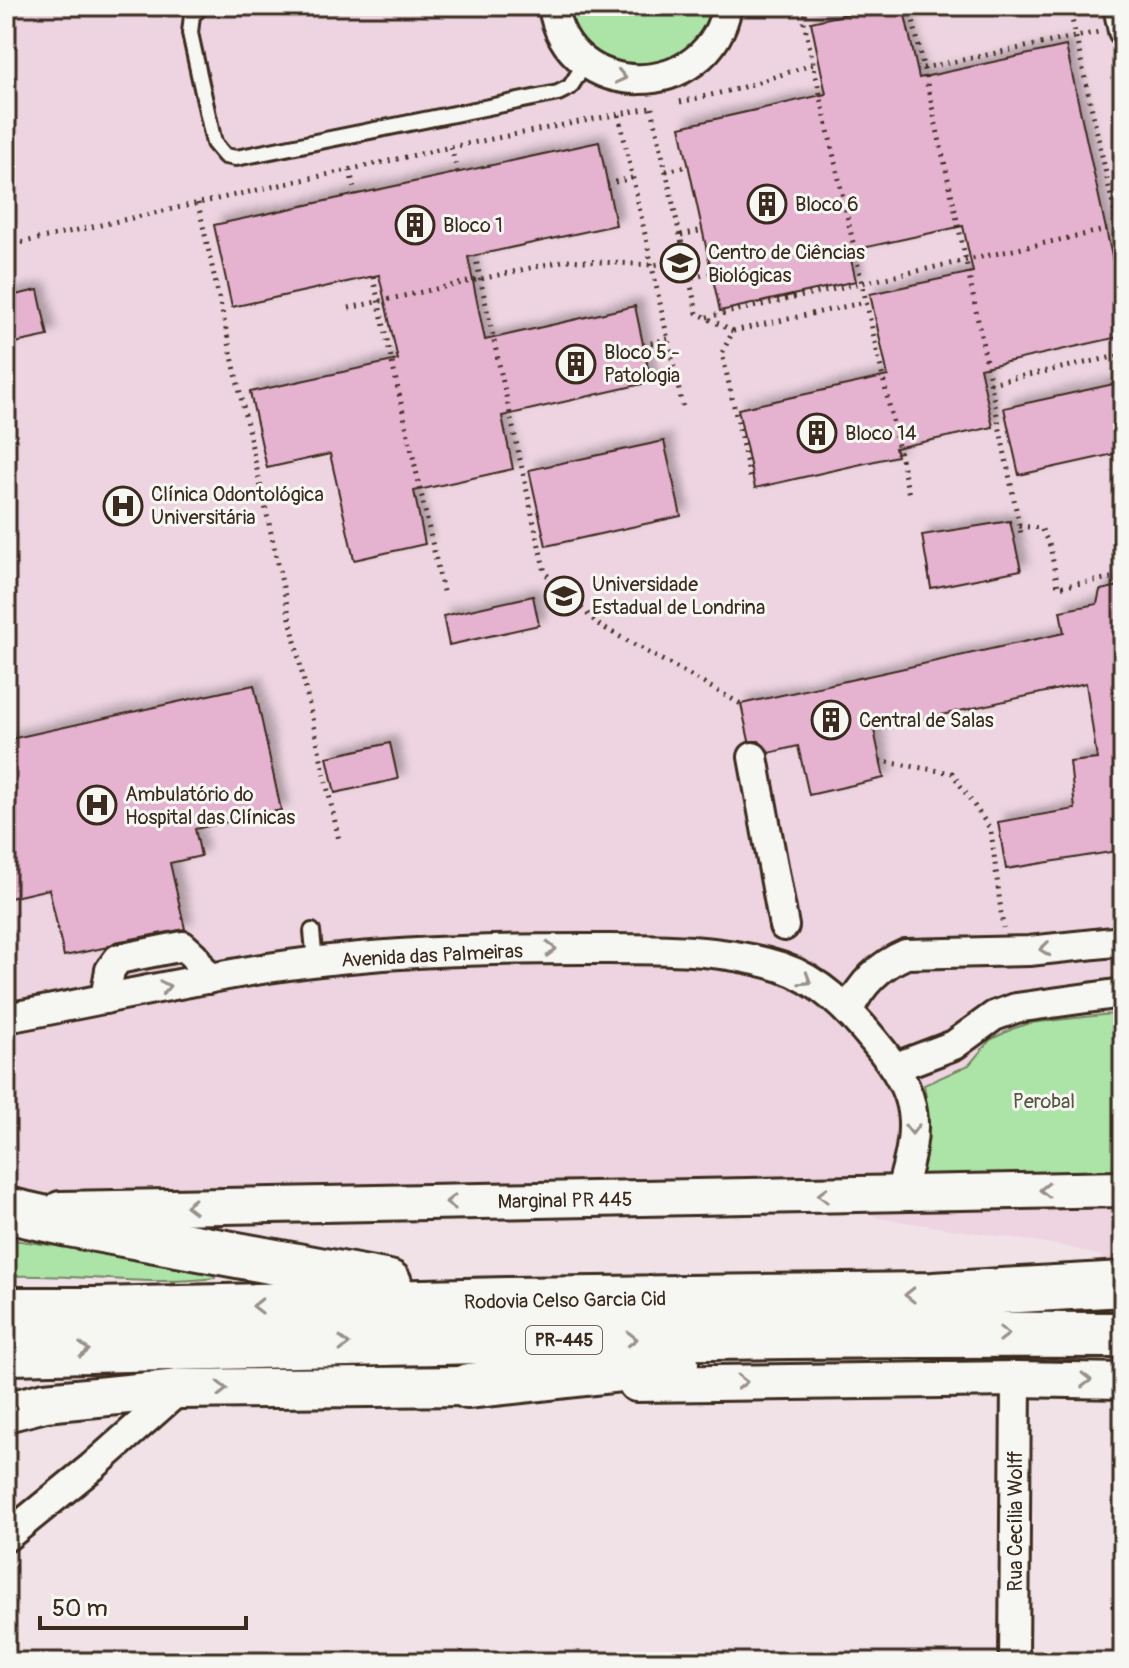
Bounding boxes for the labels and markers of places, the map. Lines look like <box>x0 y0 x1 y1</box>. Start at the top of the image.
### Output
building icon: Bloco 6 <box>746 183 788 225</box>
place label: Bloco 6 <box>795 192 859 217</box>
building icon: Bloco 1 <box>394 204 436 246</box>
place label: Bloco 1 <box>443 213 503 238</box>
place label: Centro de Ciências Biológicas <box>708 240 865 288</box>
school or university icon: Centro de Ciências Biológicas <box>659 242 701 284</box>
place label: Bloco 5 - Patologia <box>604 340 680 388</box>
building icon: Bloco 5 - Patologia <box>555 343 597 385</box>
building icon: Bloco 14 <box>796 412 838 454</box>
place label: Bloco 14 <box>845 421 917 446</box>
place label: Clínica Odontológica Universitária <box>151 482 324 530</box>
hospital icon: Clínica Odontológica Universitária <box>102 485 144 527</box>
place label: Universidade Estadual de Londrina <box>592 572 765 620</box>
school or university icon: Universidade Estadual de Londrina <box>543 575 585 617</box>
building icon: Central de Salas <box>810 699 852 741</box>
place label: Central de Salas <box>859 708 994 733</box>
place label: Ambulatório do Hospital das Clínicas <box>125 782 295 830</box>
hospital icon: Ambulatório do Hospital das Clínicas <box>76 784 118 826</box>

